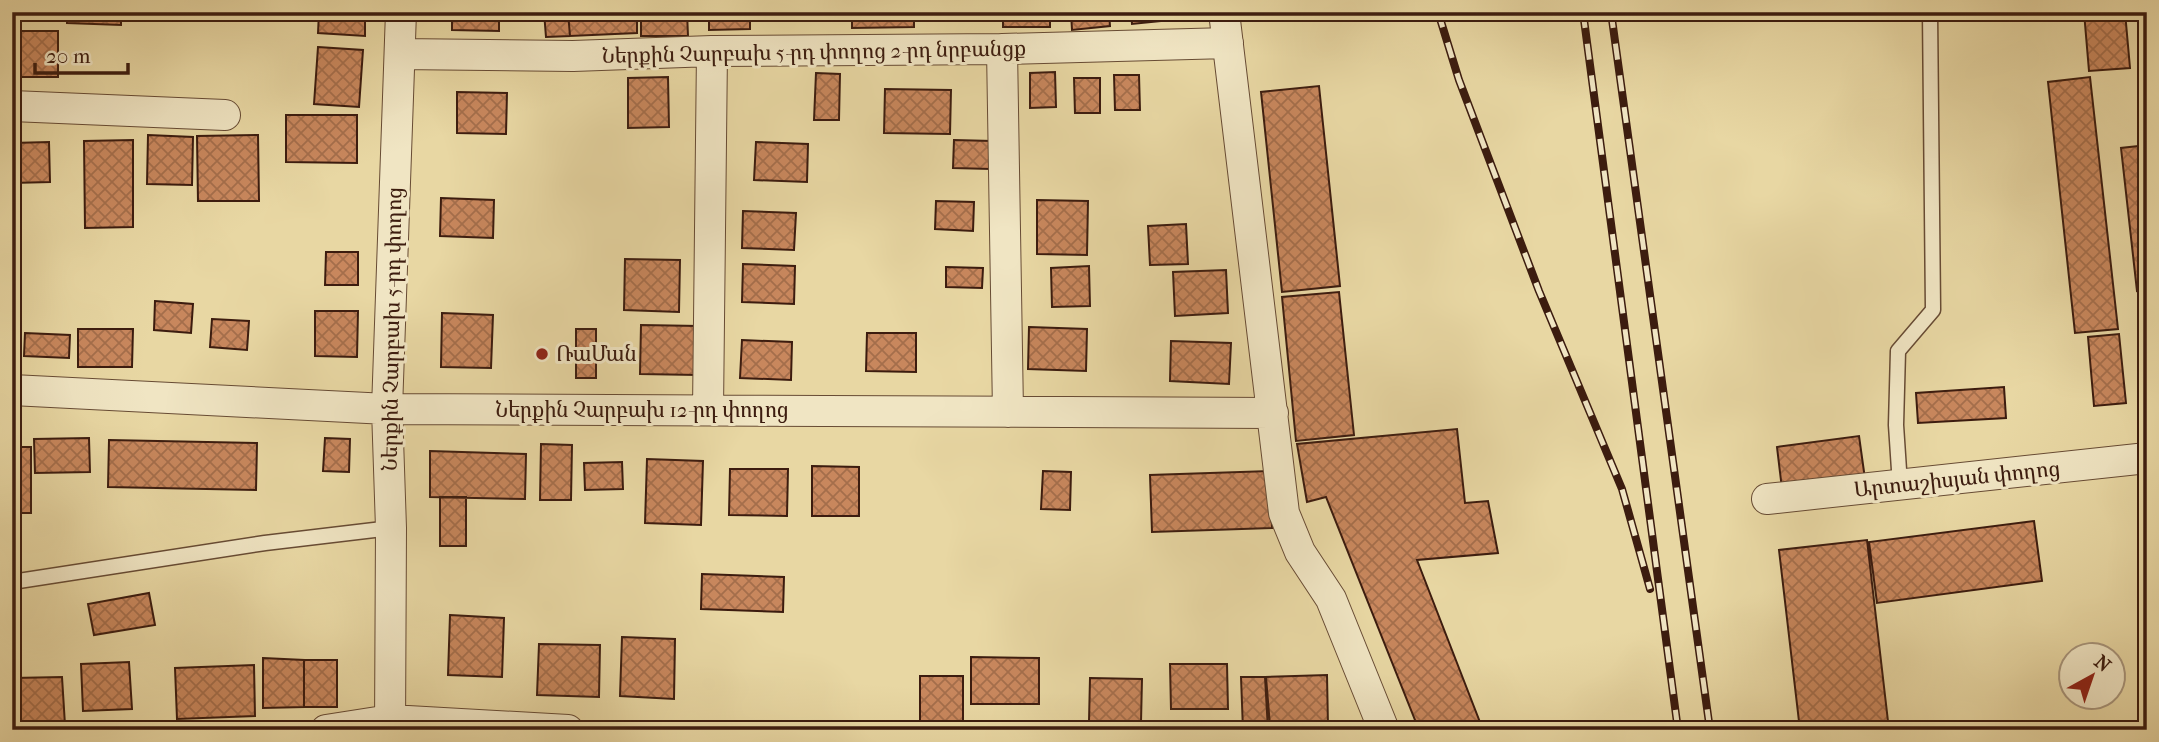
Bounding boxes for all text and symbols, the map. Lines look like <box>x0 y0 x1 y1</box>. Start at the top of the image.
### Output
scale bar <box>35 32 128 76</box>
street label: Ներքին Չարբախ 5-րդ փողոց 2-րդ նրբանցք <box>602 36 1026 69</box>
text: 20 m <box>46 44 91 68</box>
street label: Ներքին Չարբախ 5-րդ փողոց <box>378 187 407 471</box>
place label: ՌաՄան <box>556 342 636 366</box>
marker: ՌաՄան <box>534 346 550 362</box>
street label: Ներքին Չարբախ 12-րդ փողոց <box>495 398 789 423</box>
street label: Արտաշիսյան փողոց <box>1853 456 2061 503</box>
north arrow <box>2058 640 2128 710</box>
text: N <box>2090 651 2115 677</box>

